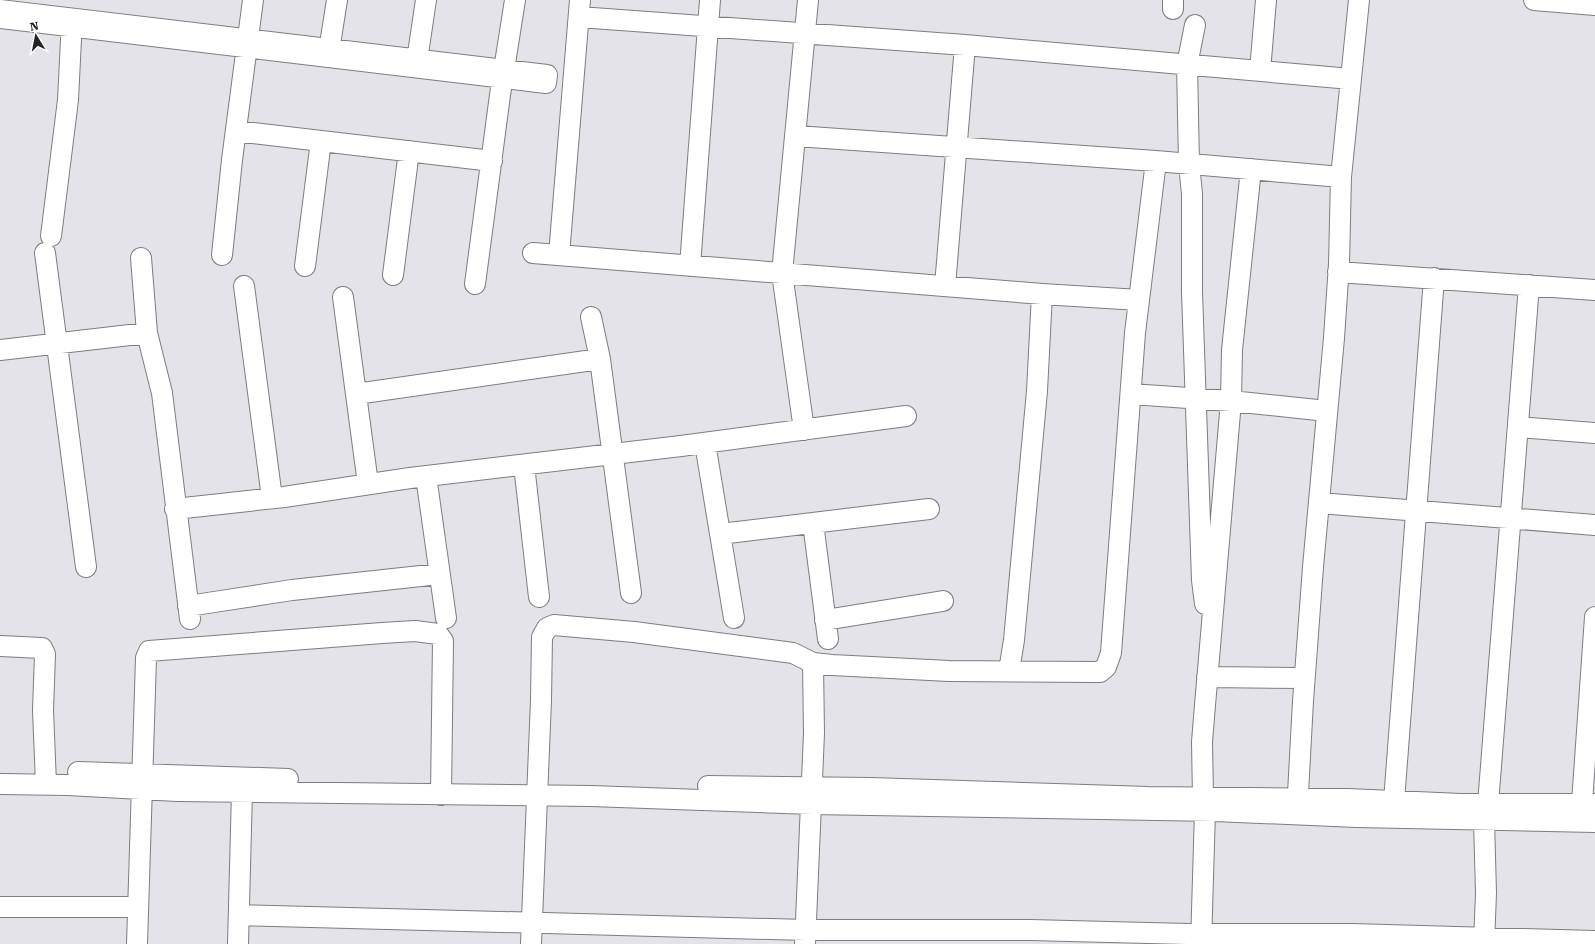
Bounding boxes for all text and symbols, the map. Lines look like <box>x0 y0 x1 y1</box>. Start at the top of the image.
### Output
north arrow <box>16 16 56 56</box>
text: N <box>29 19 40 34</box>

